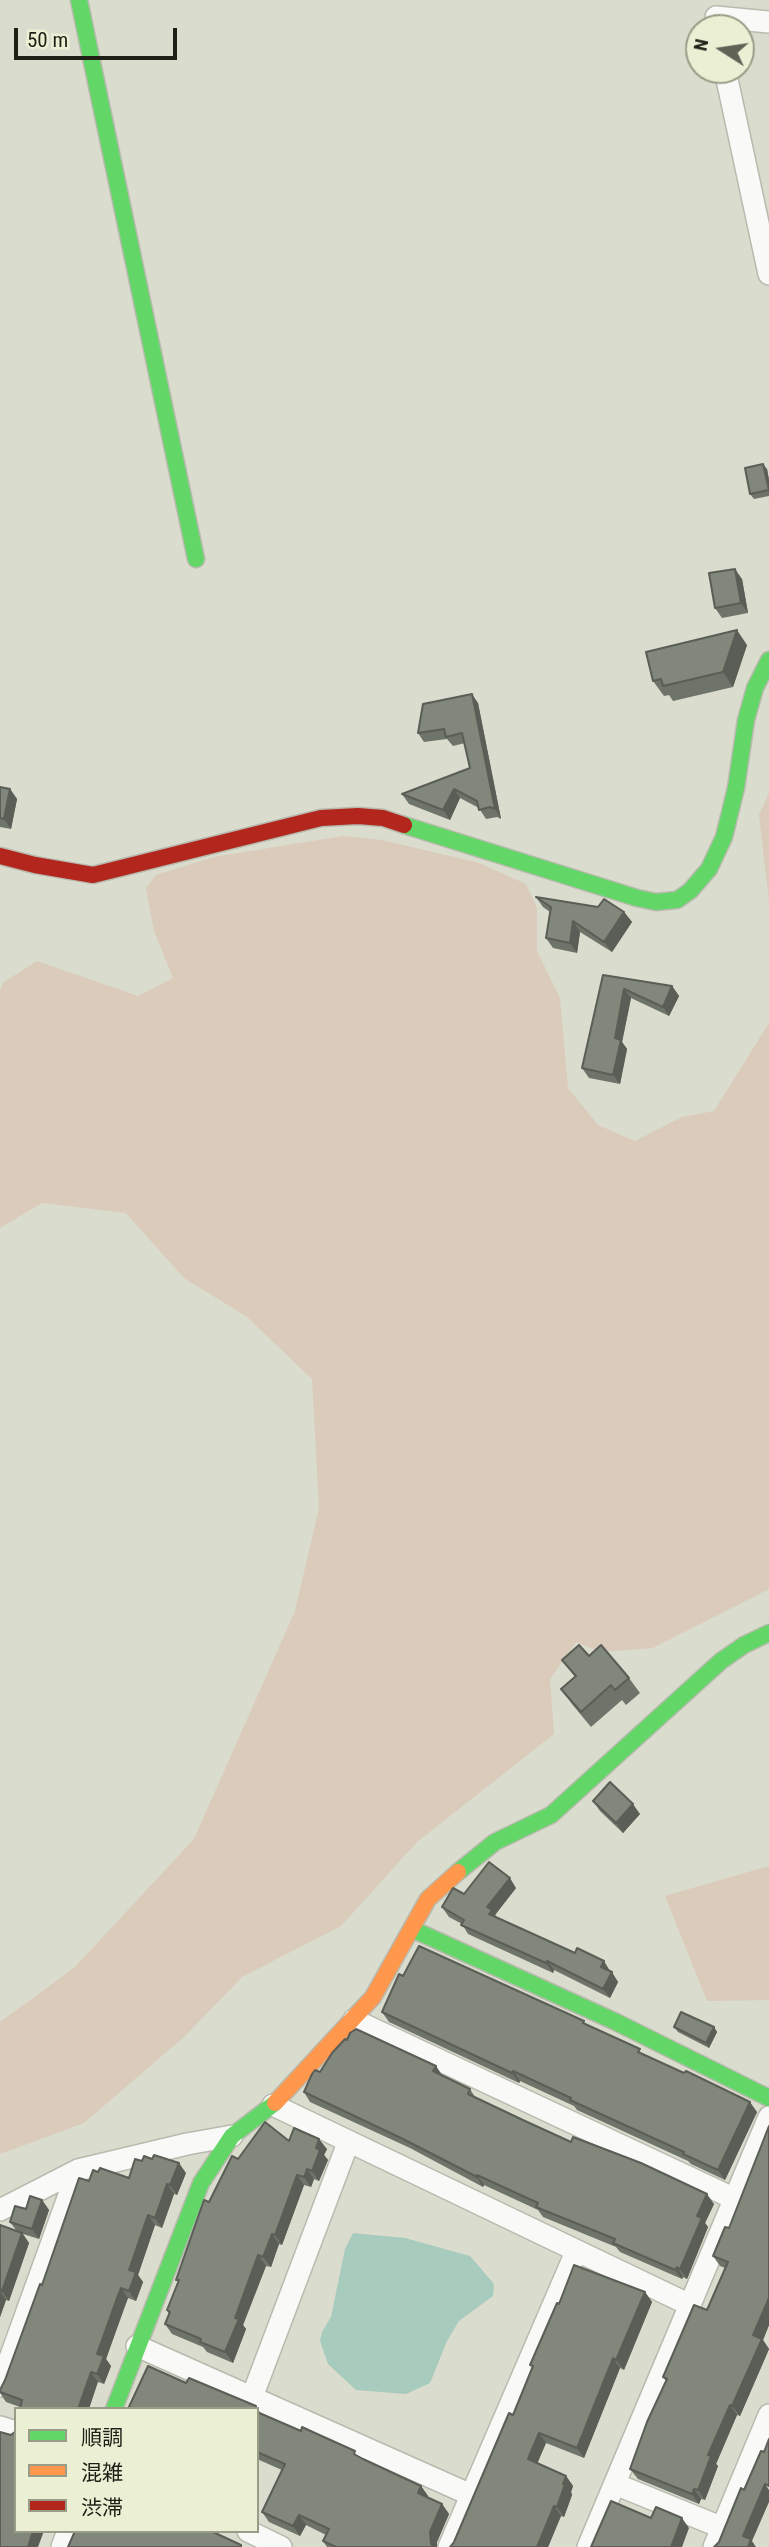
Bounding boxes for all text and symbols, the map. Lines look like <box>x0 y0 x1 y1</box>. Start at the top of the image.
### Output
scale bar <box>18 14 180 58</box>
north arrow <box>685 14 755 84</box>
text: 50 m <box>27 28 68 52</box>
text: N <box>688 37 713 53</box>
legend <box>14 2407 259 2533</box>
text: 順調 <box>81 2426 123 2450</box>
text: 混雑 <box>81 2461 123 2485</box>
text: 渋滞 <box>81 2496 123 2520</box>

